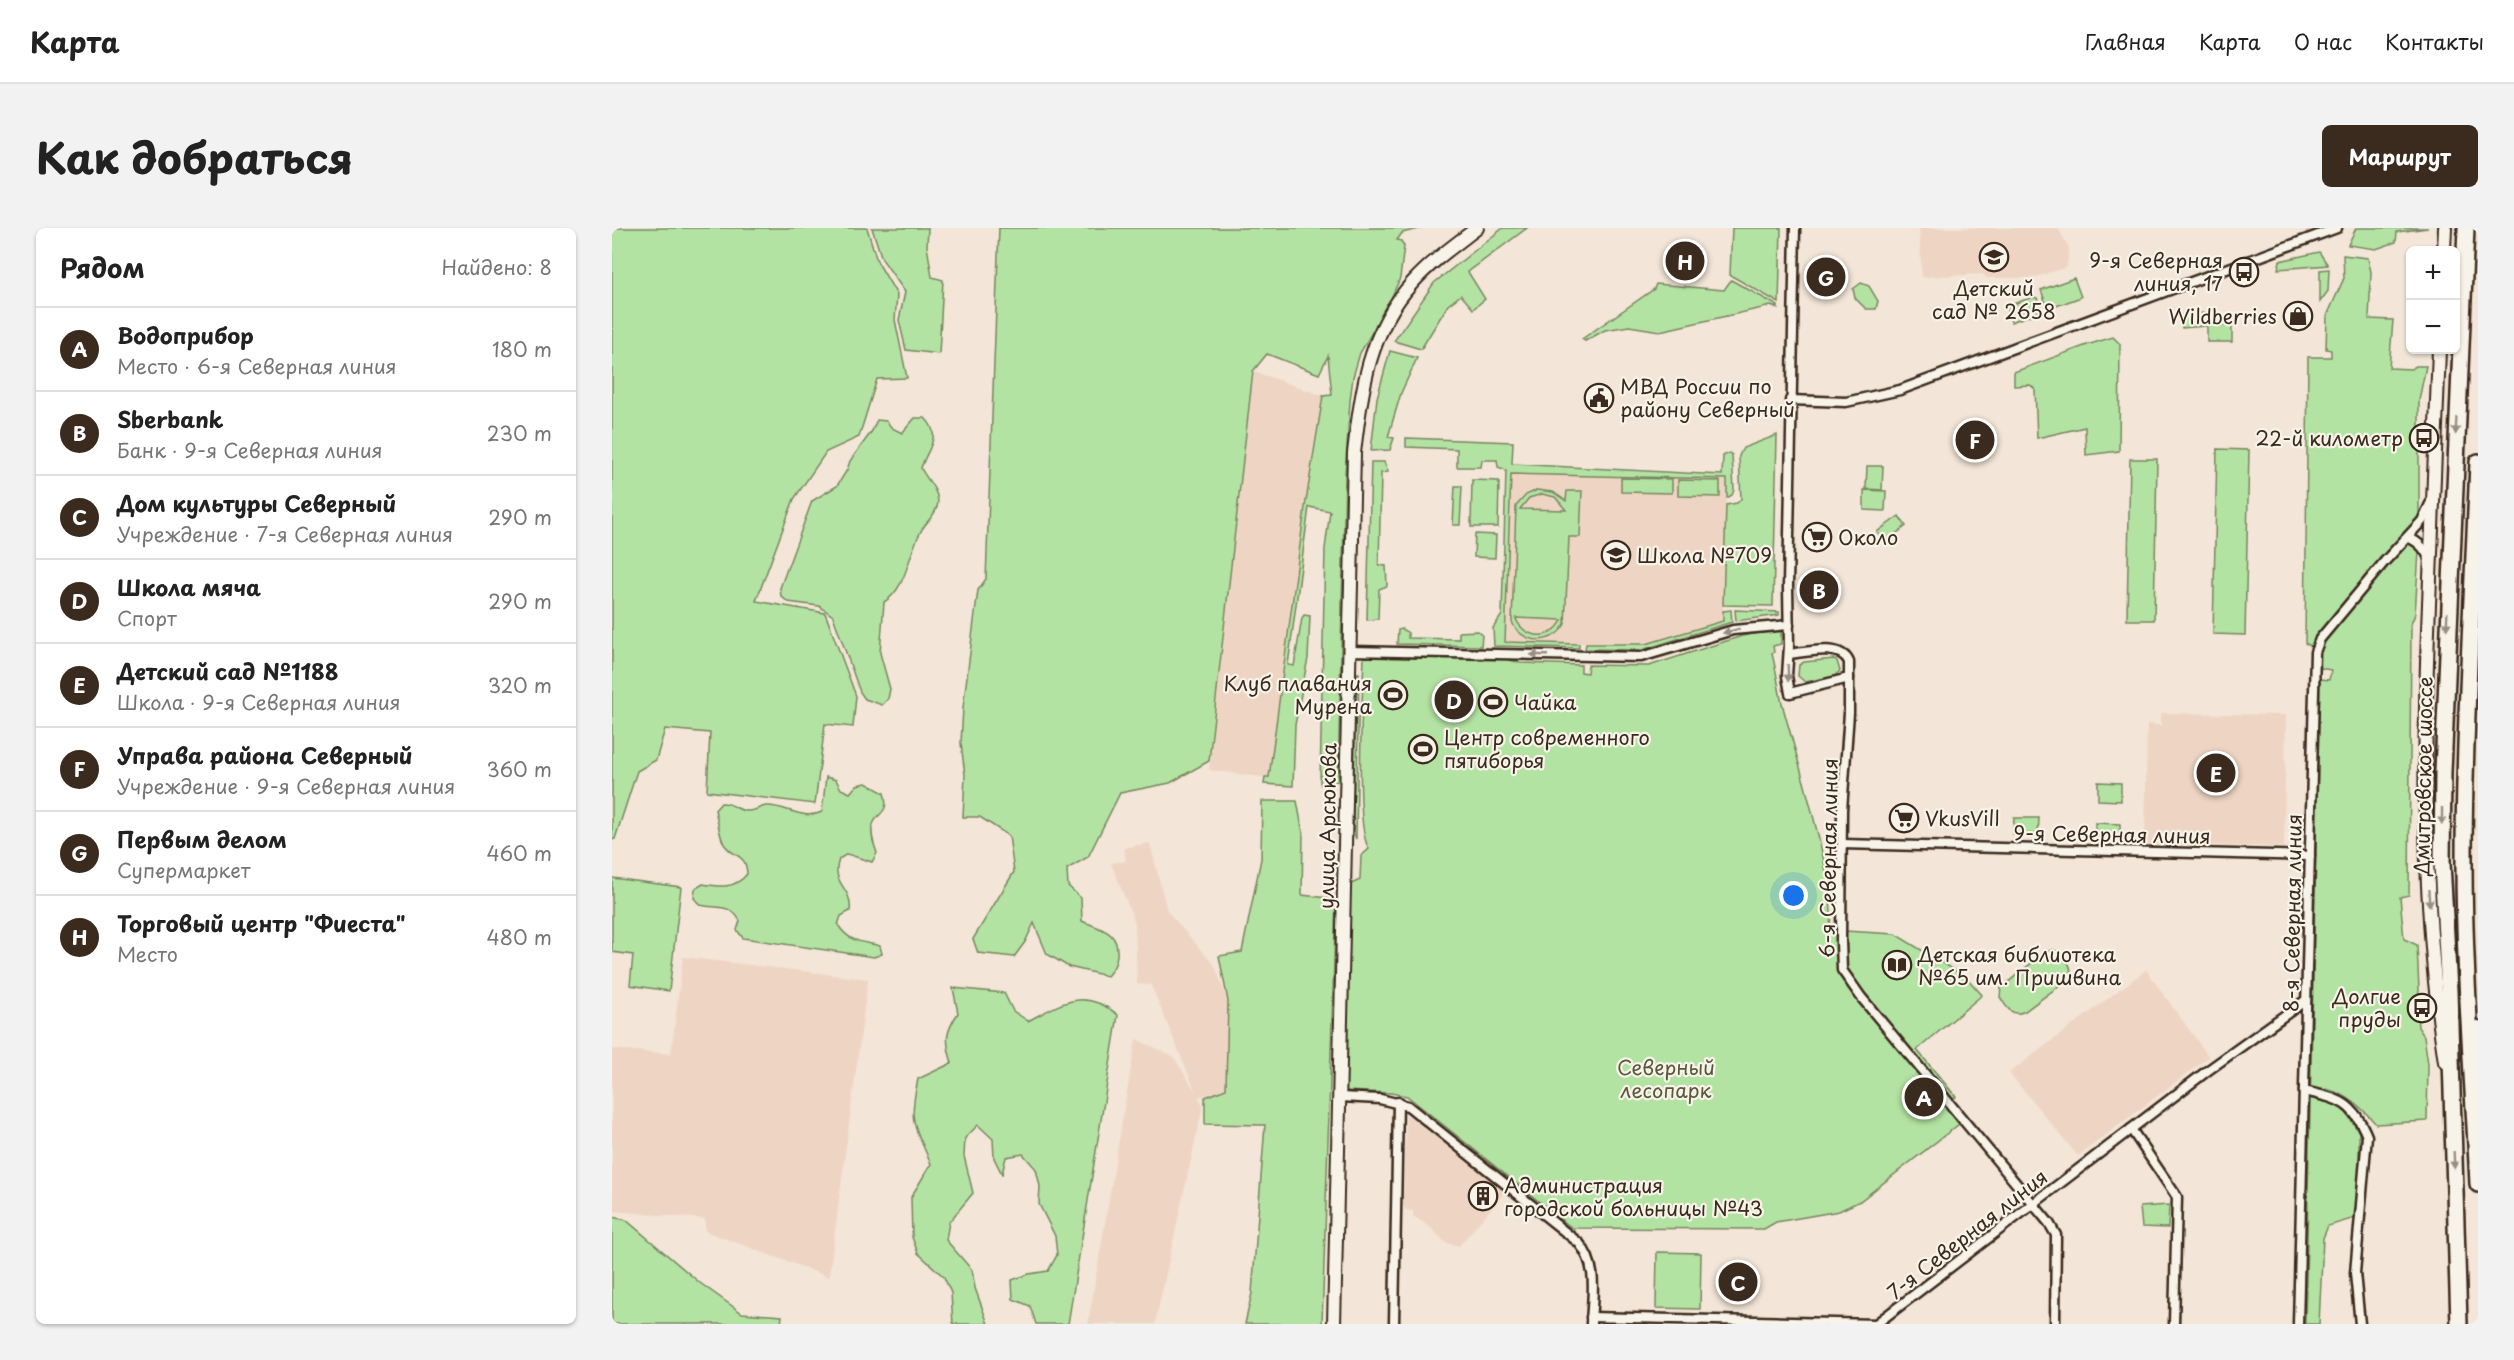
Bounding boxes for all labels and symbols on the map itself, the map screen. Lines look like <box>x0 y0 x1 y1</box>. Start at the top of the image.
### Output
pin: H <box>1666 238 1704 284</box>
school or university icon: Детский сад № 2658 <box>1978 241 2010 273</box>
place label: 9-я Северная линия, 17 <box>2089 245 2223 298</box>
pin: G <box>1806 254 1846 300</box>
bus stop icon: 9-я Северная линия, 17 <box>2228 256 2260 288</box>
place label: Детский сад № 2658 <box>1932 273 2056 326</box>
shop icon: Wildberries <box>2282 300 2314 332</box>
place label: Wildberries <box>2168 301 2277 331</box>
place label: МВД России по району Северный <box>1620 371 1795 424</box>
public building icon: МВД России по району Северный <box>1583 382 1615 414</box>
one-way arrow <box>2451 417 2460 436</box>
pin: F <box>1956 418 1994 462</box>
bus stop icon: 22-й километр <box>2408 422 2440 454</box>
place label: 22-й километр <box>2255 423 2403 453</box>
supermarket icon: Около <box>1801 521 1833 553</box>
place label: Около <box>1838 522 1898 552</box>
school or university icon: Школа №709 <box>1600 539 1632 571</box>
place label: Школа №709 <box>1637 540 1772 570</box>
pin: B <box>1800 568 1838 613</box>
one-way arrow <box>2443 611 2452 630</box>
one-way arrow <box>1722 627 1740 637</box>
one-way arrow <box>1530 650 1549 659</box>
one-way arrow <box>1783 664 1792 683</box>
place label: Клуб плавания Мурена <box>1223 668 1373 721</box>
street label: Дмитровское шоссе <box>2406 676 2440 877</box>
pin: D <box>1434 678 1474 722</box>
sports icon: Клуб плавания Мурена <box>1377 679 1409 711</box>
sports icon: Чайка <box>1477 686 1509 718</box>
place label: Чайка <box>1514 687 1577 717</box>
place label: Центр современного пятиборья <box>1444 722 1650 775</box>
sports icon: Центр современного пятиборья <box>1407 733 1439 765</box>
street label: улица Арсюкова <box>1311 742 1343 909</box>
pin: E <box>2196 750 2236 796</box>
street label: 6-я Северная линия <box>1811 758 1845 958</box>
supermarket icon: VkusVill <box>1888 802 1920 834</box>
place label: VkusVill <box>1925 803 2000 833</box>
one-way arrow <box>2437 806 2447 825</box>
street label: 8-я Северная линия <box>2275 814 2309 1012</box>
street label: 9-я Северная линия <box>2013 817 2211 851</box>
your location <box>1779 881 1808 910</box>
one-way arrow <box>2424 889 2433 908</box>
place label: Детская библиотека №65 им. Пришвина <box>1917 939 2122 992</box>
library icon: Детская библиотека №65 им. Пришвина <box>1881 949 1913 981</box>
place label: Долгие пруды <box>2332 981 2401 1034</box>
bus stop icon: Долгие пруды <box>2406 992 2438 1024</box>
park label: Северный лесопарк <box>1617 1052 1715 1105</box>
pin: A <box>1904 1074 1944 1120</box>
one-way arrow <box>2449 1151 2458 1170</box>
street label: 7-я Северная линия <box>1880 1162 2054 1306</box>
place label: Администрация городской больницы №43 <box>1504 1170 1763 1223</box>
building icon: Администрация городской больницы №43 <box>1467 1180 1499 1212</box>
pin: C <box>1718 1260 1758 1304</box>

